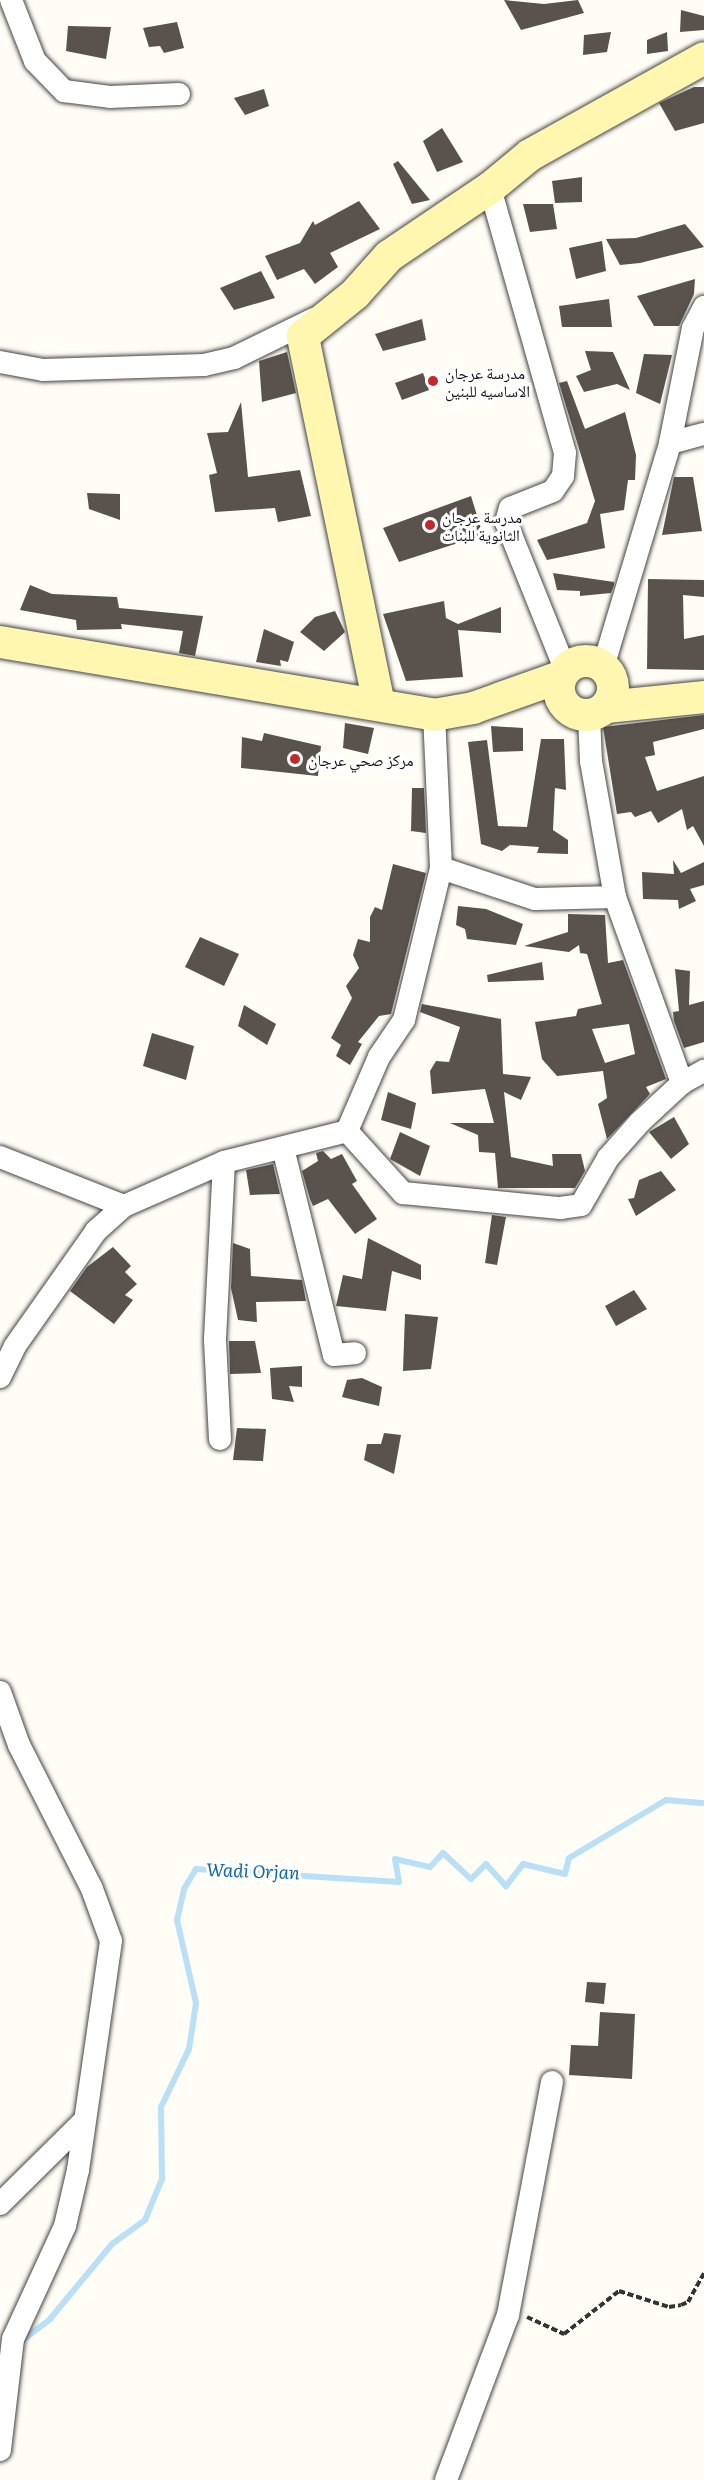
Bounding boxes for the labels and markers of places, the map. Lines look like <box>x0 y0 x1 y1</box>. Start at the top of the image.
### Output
place label: مدرسة عرجان الاساسيه للبنين <box>445 362 530 400</box>
marker: مدرسة عرجان الاساسيه للبنين <box>426 374 440 388</box>
place label: مدرسة عرجان الثانوية للبنات <box>442 506 522 544</box>
marker: مدرسة عرجان الثانوية للبنات <box>423 518 437 532</box>
place label: مركز صحي عرجان <box>308 749 414 769</box>
marker: مركز صحي عرجان <box>286 750 304 768</box>

